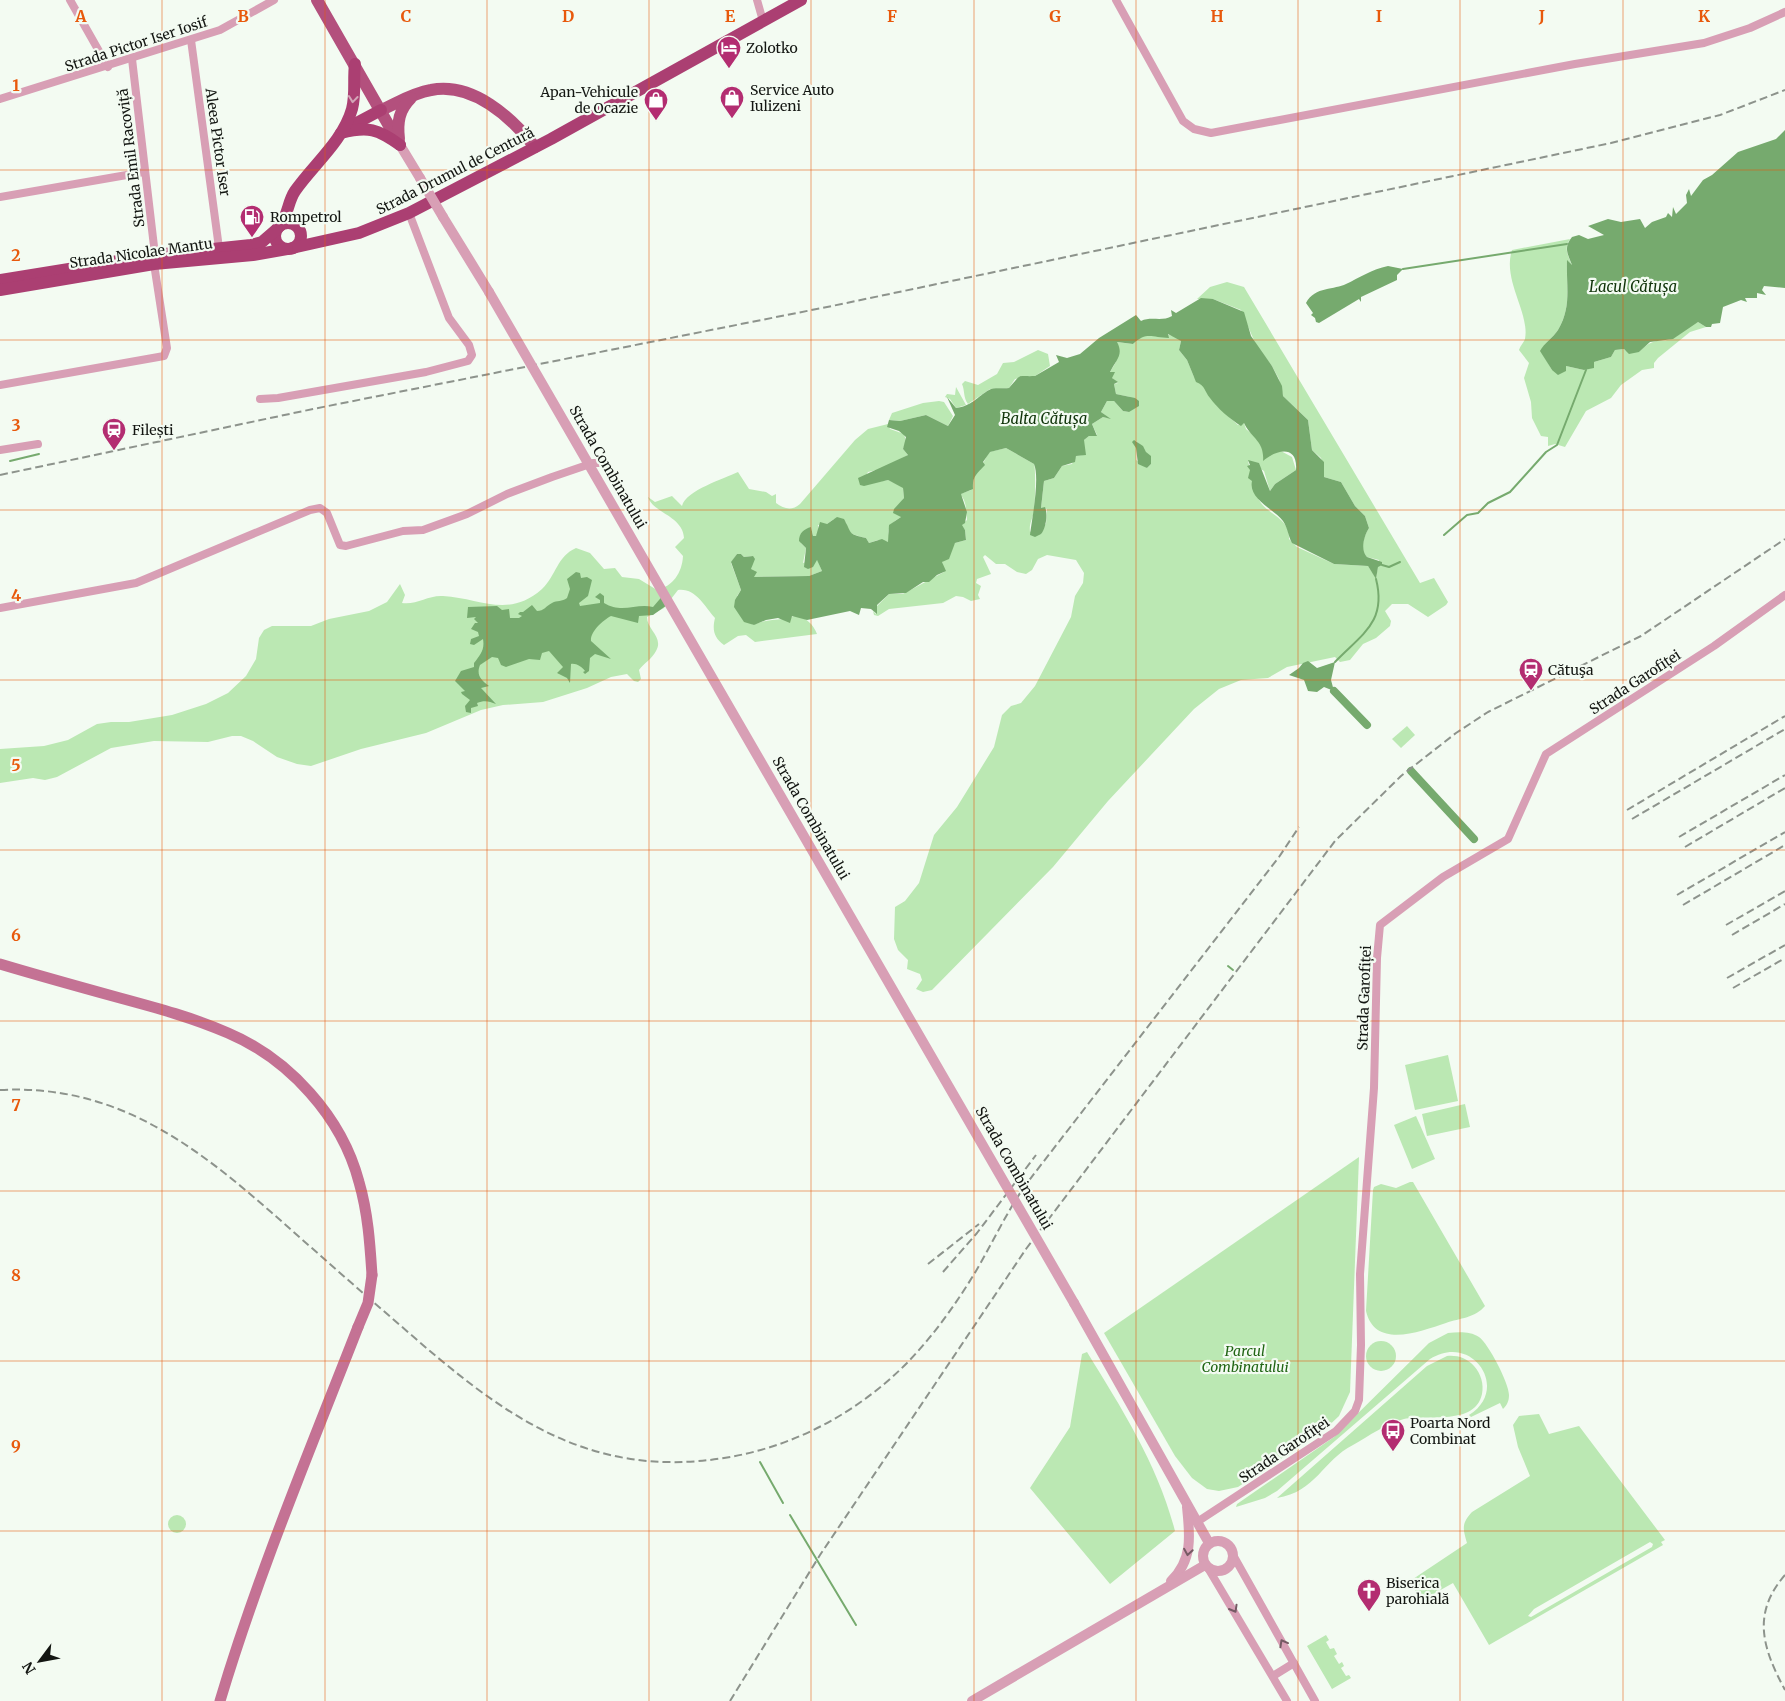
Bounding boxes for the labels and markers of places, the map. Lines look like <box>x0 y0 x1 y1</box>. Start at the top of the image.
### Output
hotel icon: Zolotko <box>716 35 742 69</box>
place label: Zolotko <box>746 39 798 57</box>
place label: Service Auto Iulizeni <box>750 81 834 115</box>
place label: Apan-Vehicule de Ocazie <box>539 83 638 117</box>
shop icon: Service Auto Iulizeni <box>719 85 745 119</box>
shop icon: Apan-Vehicule de Ocazie <box>643 87 669 121</box>
fuel station icon: Rompetrol <box>239 204 265 238</box>
place label: Rompetrol <box>270 208 342 226</box>
station icon: Filești <box>101 417 127 451</box>
place label: Filești <box>132 421 174 439</box>
station icon: Cătuşa <box>1518 657 1544 691</box>
place label: Cătuşa <box>1548 661 1594 679</box>
place label: Poarta Nord Combinat <box>1410 1414 1491 1448</box>
bus stop icon: Poarta Nord Combinat <box>1380 1418 1406 1452</box>
place label: Biserica parohială <box>1386 1574 1450 1608</box>
church icon: Biserica parohială <box>1356 1578 1382 1612</box>

